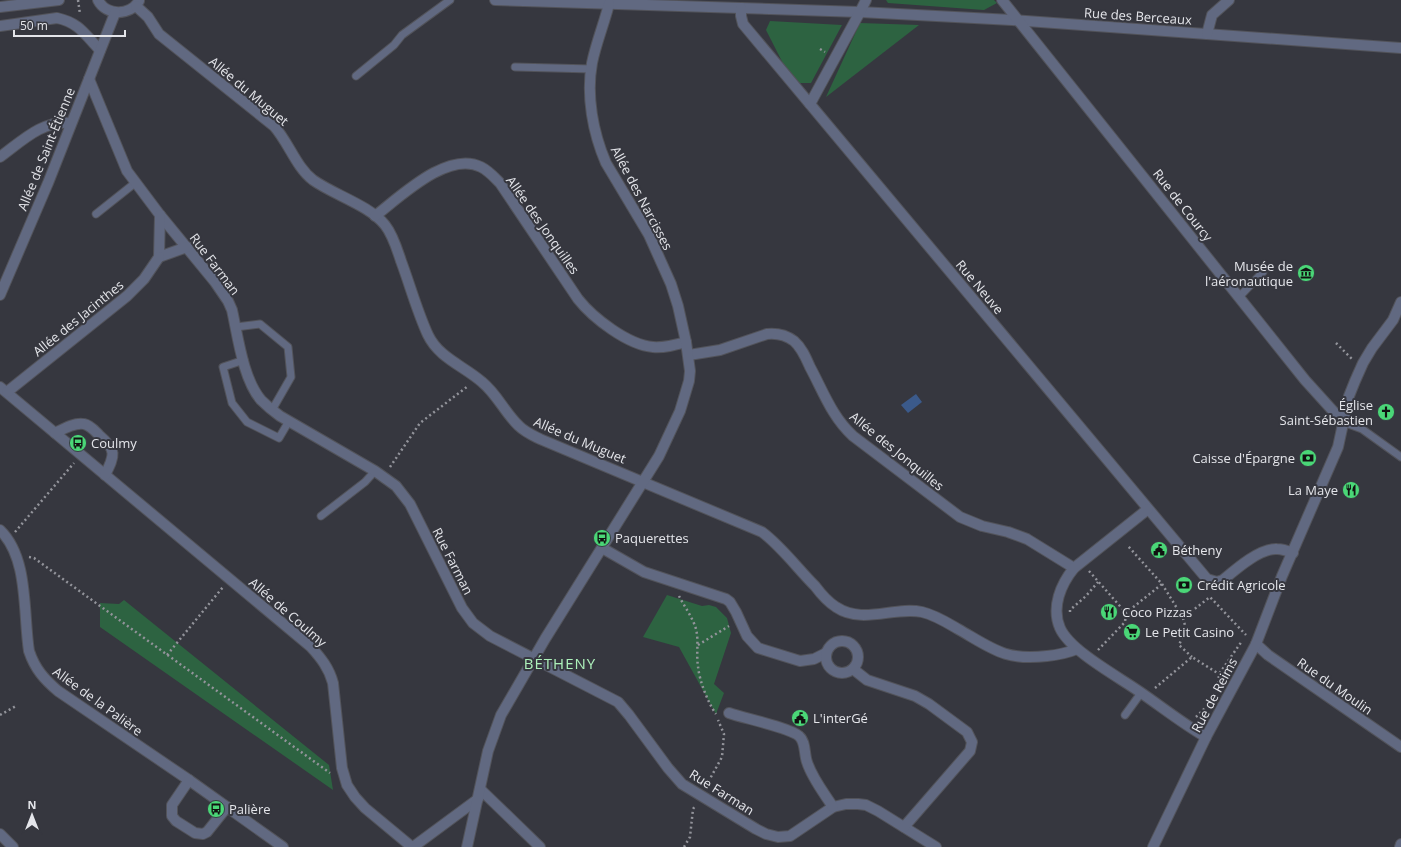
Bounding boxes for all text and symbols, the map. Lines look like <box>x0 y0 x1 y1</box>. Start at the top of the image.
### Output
street label: Rue des Berceaux <box>1083 3 1193 29</box>
scale bar <box>14 12 125 38</box>
text: 50 m <box>20 17 48 34</box>
street label: Allée du Muguet <box>205 52 293 130</box>
street label: Allée de Saint-Étienne <box>13 85 79 213</box>
street label: Allée des Narcisses <box>607 143 677 253</box>
street label: Rue de Courcy <box>1149 165 1217 245</box>
street label: Allée des Jonquilles <box>502 172 584 278</box>
street label: Rue Farman <box>186 229 244 299</box>
street label: Rue Neuve <box>952 256 1008 318</box>
place label: Musée de l'aéronautique <box>1205 257 1293 290</box>
museum icon: Musée de l'aéronautique <box>1296 263 1316 283</box>
street label: Allée des Jacinthes <box>29 276 127 360</box>
place label: Église Saint-Sébastien <box>1280 396 1373 429</box>
church icon: Église Saint-Sébastien <box>1376 402 1396 422</box>
street label: Allée des Jonquilles <box>846 407 948 495</box>
street label: Allée du Muguet <box>531 412 629 468</box>
bus stop icon: Coulmy <box>68 433 88 453</box>
place label: Coulmy <box>91 434 137 452</box>
bank icon: Caisse d'Épargne <box>1298 448 1318 468</box>
place label: Caisse d'Épargne <box>1192 449 1295 467</box>
restaurant icon: La Maye <box>1341 480 1361 500</box>
place label: La Maye <box>1288 481 1338 499</box>
street label: Rue Farman <box>428 524 478 598</box>
bus stop icon: Paquerettes <box>592 528 612 548</box>
place label: Paquerettes <box>615 529 689 547</box>
public building icon: Bétheny <box>1149 540 1169 560</box>
place label: Bétheny <box>1172 541 1223 559</box>
street label: Allée de Coulmy <box>245 573 331 651</box>
bank icon: Crédit Agricole <box>1174 575 1194 595</box>
place label: Crédit Agricole <box>1197 576 1286 594</box>
restaurant icon: Coco Pizzas <box>1099 602 1119 622</box>
place label: Coco Pizzas <box>1122 603 1192 621</box>
supermarket icon: Le Petit Casino <box>1122 622 1142 642</box>
place label: Le Petit Casino <box>1145 623 1234 641</box>
district label: BÉTHENY <box>524 653 596 673</box>
street label: Rue du Moulin <box>1294 653 1376 719</box>
street label: Rue de Reims <box>1187 655 1241 735</box>
street label: Allée de la Palière <box>50 662 146 740</box>
public building icon: L'interGé <box>790 708 810 728</box>
place label: L'interGé <box>813 709 868 727</box>
street label: Rue Farman <box>686 765 758 819</box>
north arrow <box>12 795 52 835</box>
text: N <box>28 797 36 812</box>
bus stop icon: Palière <box>206 799 226 819</box>
place label: Palière <box>229 800 271 818</box>

